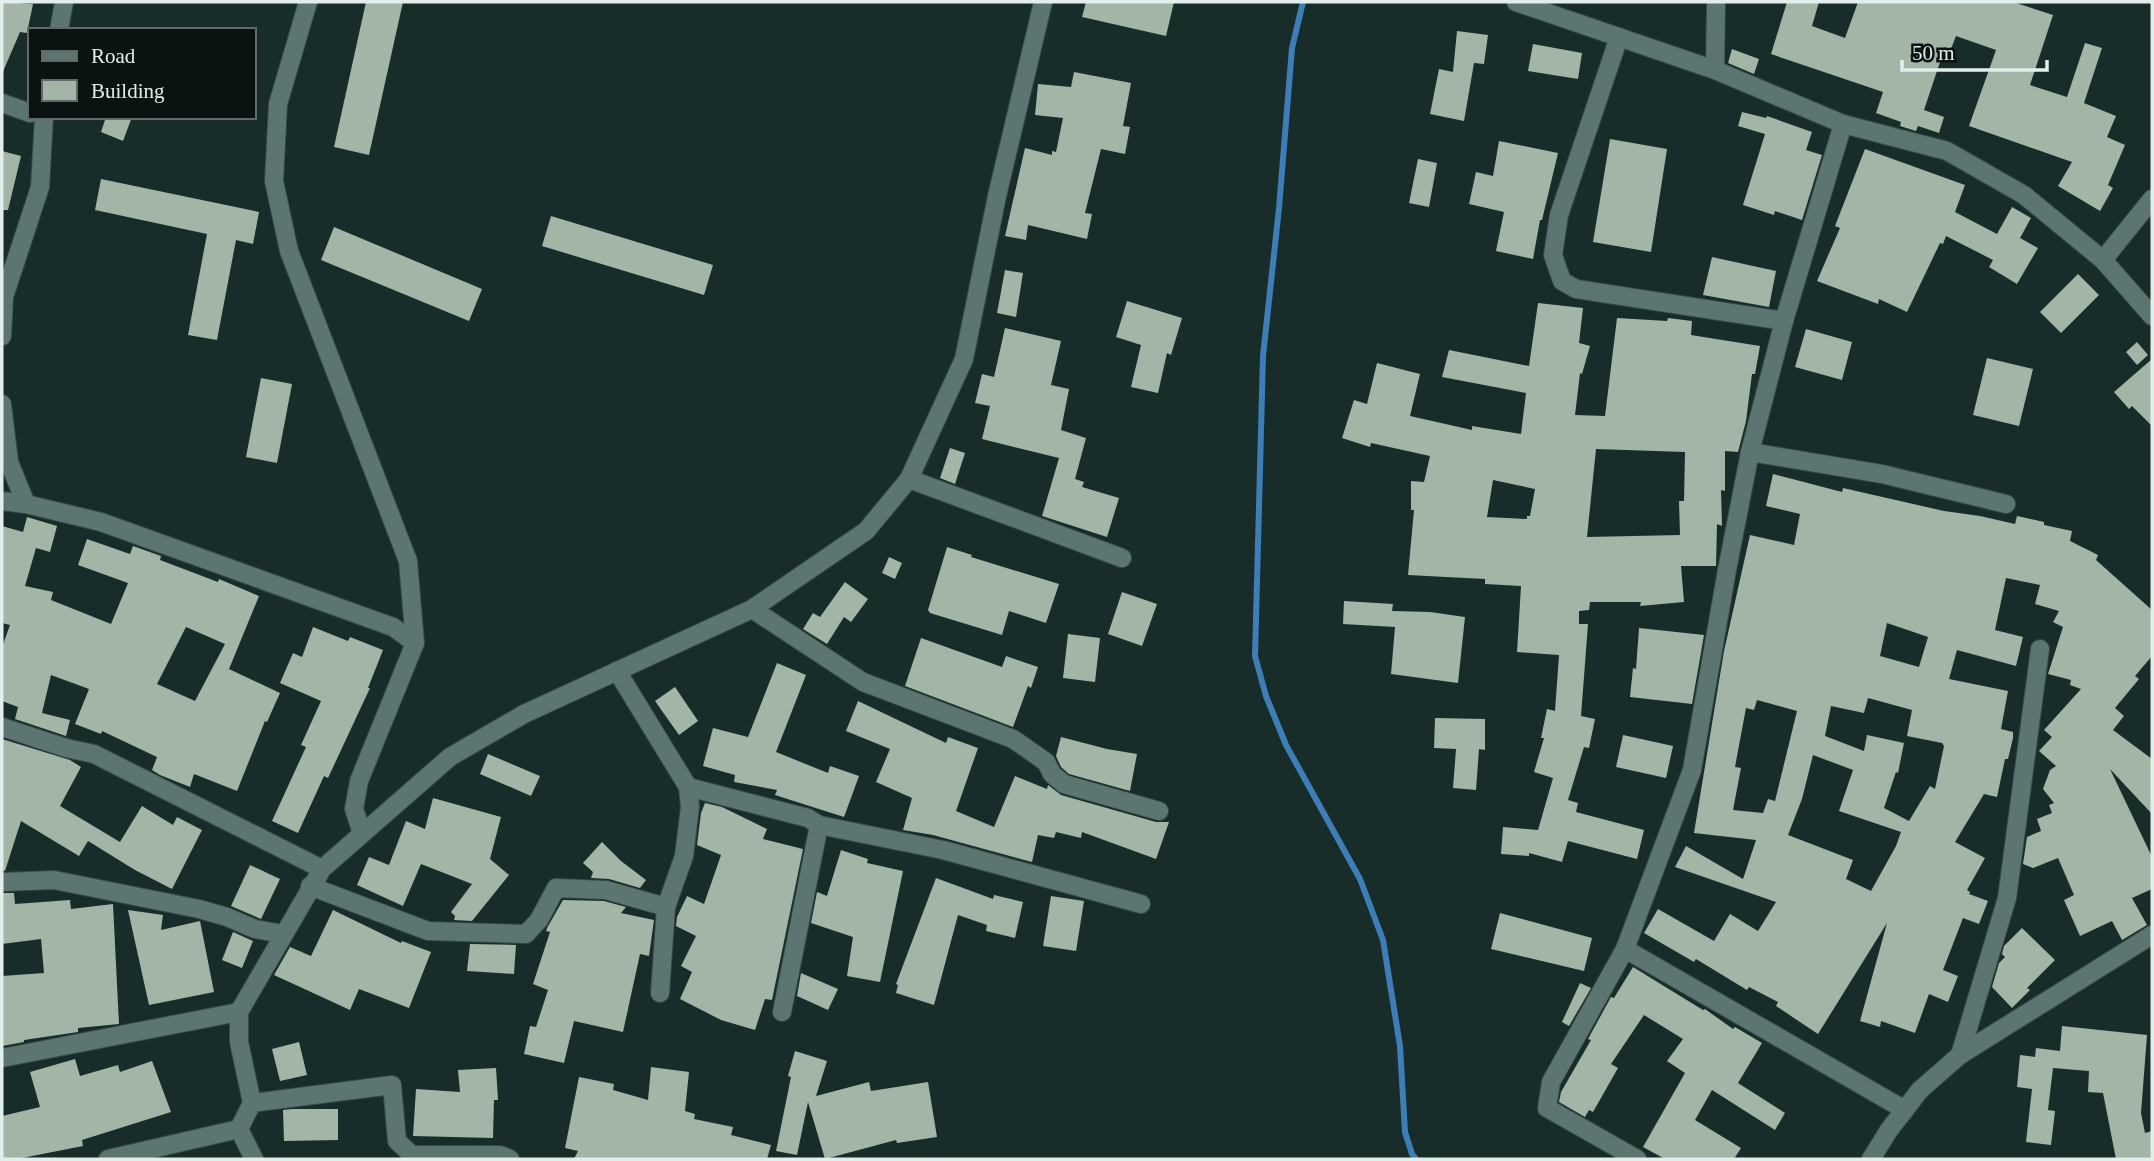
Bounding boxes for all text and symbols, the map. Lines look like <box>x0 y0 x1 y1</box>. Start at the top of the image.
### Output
legend <box>28 28 256 119</box>
scale bar <box>1902 28 2047 72</box>
text: 50 m <box>1912 41 1955 65</box>
text: Road <box>91 44 136 68</box>
text: Building <box>91 79 165 103</box>

